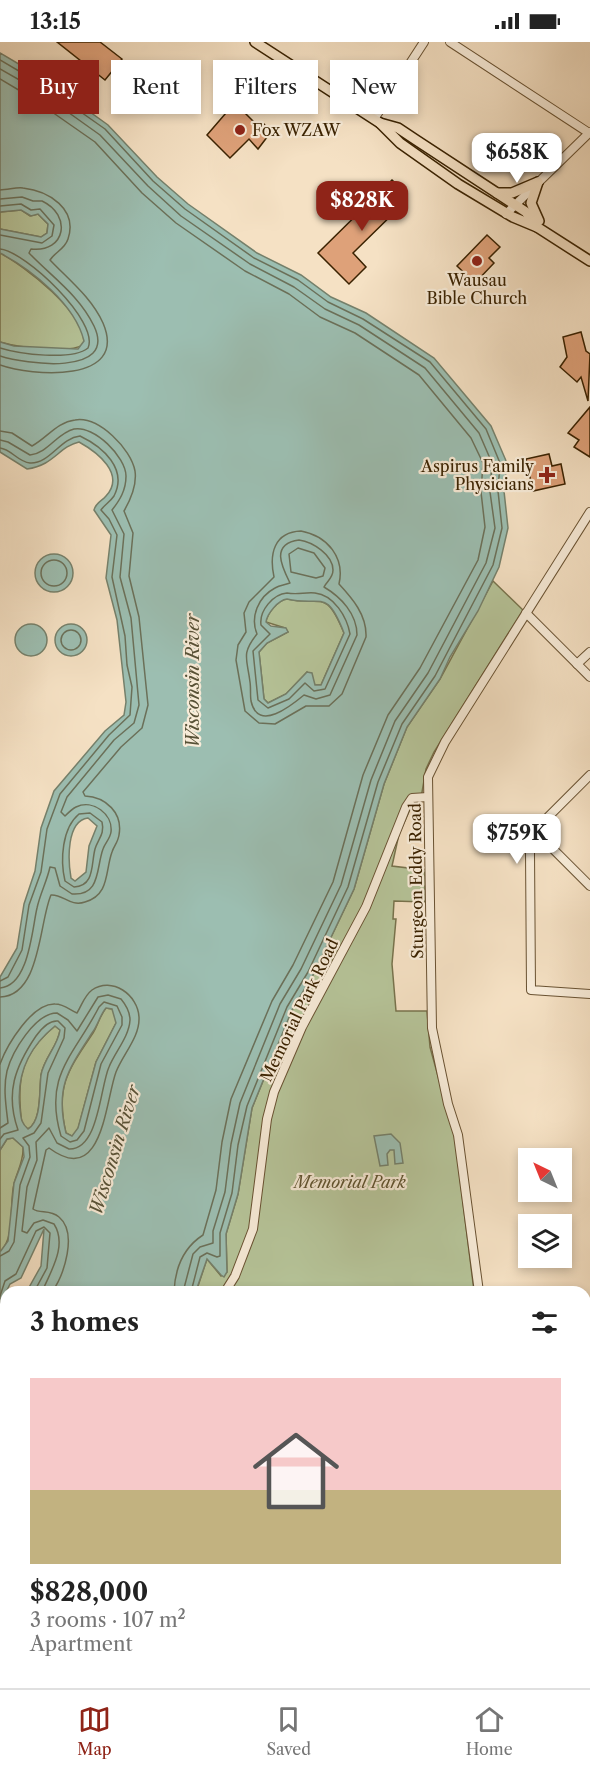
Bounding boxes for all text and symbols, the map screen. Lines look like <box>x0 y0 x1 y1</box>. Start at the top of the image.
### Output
text: 13:15 <box>30 8 81 35</box>
chip: Buy <box>18 60 99 114</box>
chip: Rent <box>111 60 201 114</box>
chip: Filters <box>213 60 318 114</box>
chip: New <box>330 60 418 114</box>
place label: Fox WZAW <box>252 120 341 140</box>
marker: Fox WZAW <box>233 123 247 137</box>
pin: $658K <box>475 133 559 184</box>
text: $658K <box>486 140 548 164</box>
pin: $828K <box>320 181 404 232</box>
text: $828K <box>330 188 394 212</box>
marker: Wausau Bible Church <box>470 254 484 268</box>
place label: Wausau Bible Church <box>427 270 527 308</box>
place label: Aspirus Family Physicians <box>420 456 535 494</box>
marker: Aspirus Family Physicians <box>538 466 556 484</box>
water label: Wisconsin River <box>182 612 204 748</box>
street label: Sturgeon Eddy Road <box>405 803 427 959</box>
pin: $759K <box>475 814 559 865</box>
text: $759K <box>487 821 547 845</box>
street label: Memorial Park Road <box>256 935 342 1085</box>
water label: Wisconsin River <box>85 1081 146 1218</box>
north arrow <box>518 1148 572 1202</box>
map controls <box>518 1148 572 1268</box>
park label: Memorial Park <box>292 1172 406 1192</box>
button: layers <box>518 1214 572 1268</box>
text: 3 homes <box>30 1306 139 1338</box>
icon: filters <box>528 1306 561 1339</box>
icon: home <box>242 1417 350 1525</box>
text: $828,000 <box>30 1576 148 1608</box>
text: 3 rooms · 107 m² <box>30 1608 186 1632</box>
text: Apartment <box>30 1632 133 1656</box>
tab: Map <box>77 1703 112 1759</box>
tab: Saved <box>266 1703 311 1759</box>
tab: Home <box>466 1703 513 1759</box>

